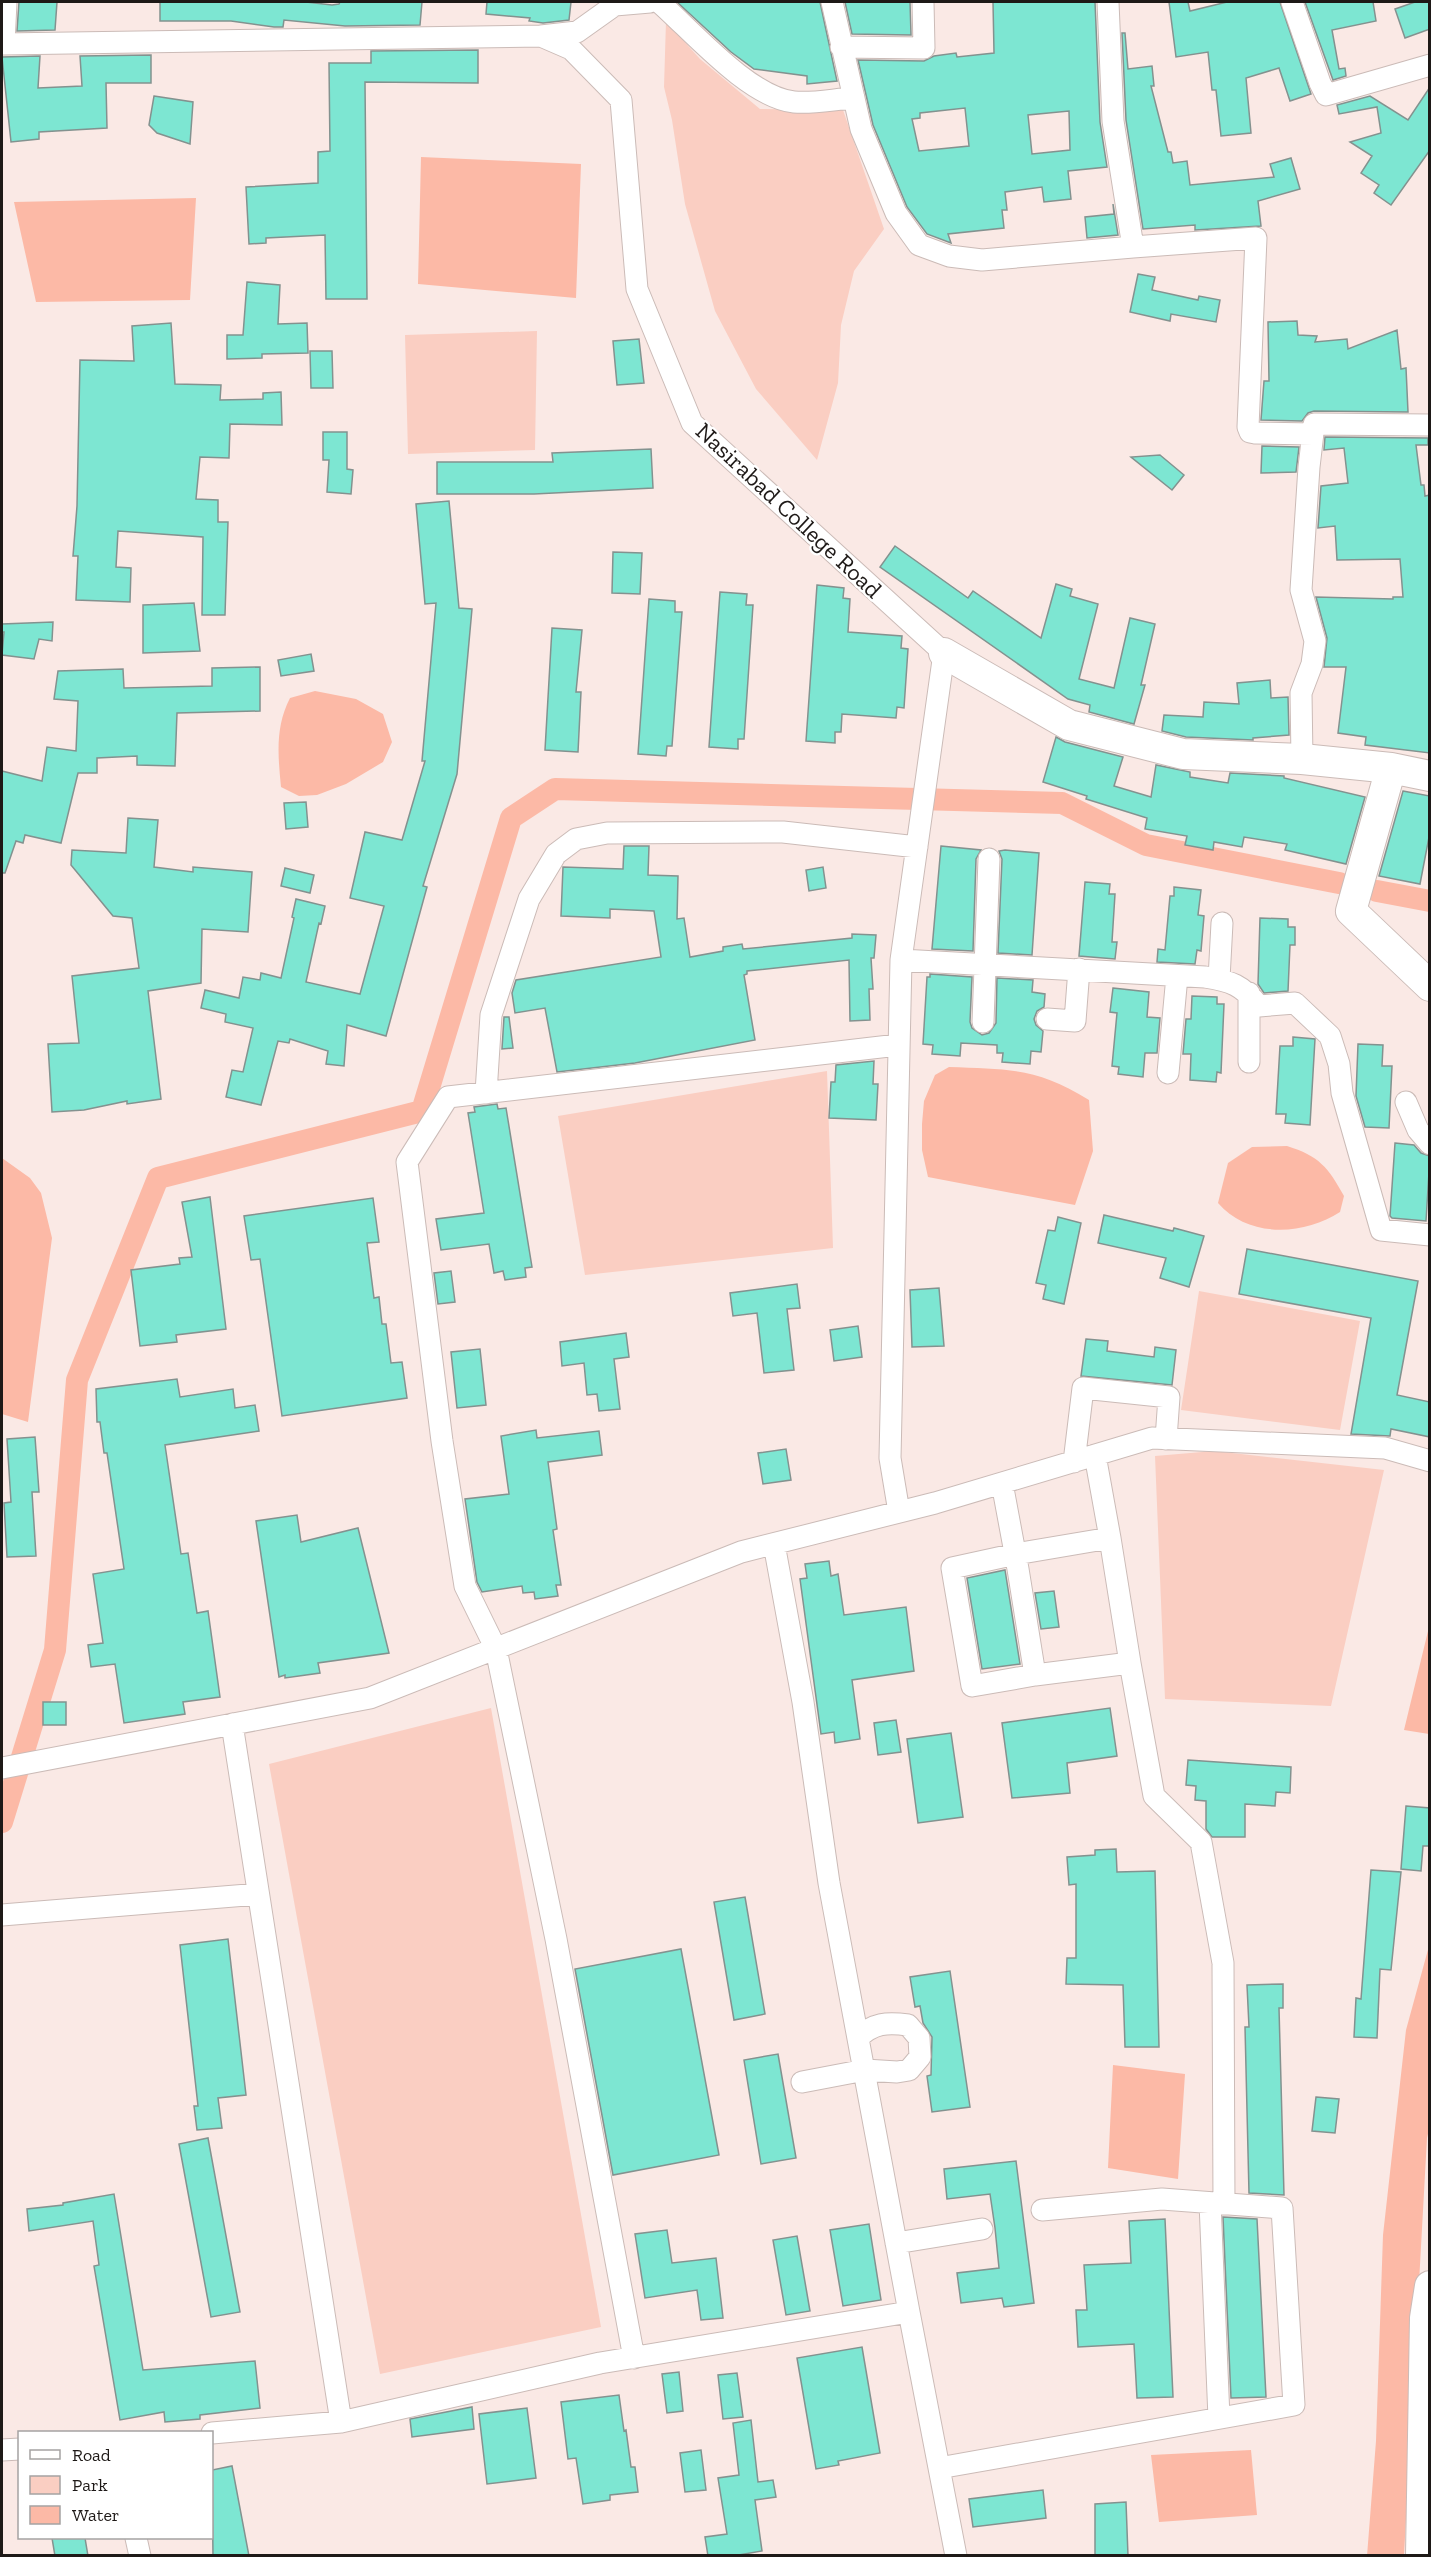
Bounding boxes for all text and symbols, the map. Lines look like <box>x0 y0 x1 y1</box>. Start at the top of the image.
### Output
street label: Nasirabad College Road <box>690 416 888 604</box>
legend <box>18 2431 213 2539</box>
text: Road <box>72 2444 111 2466</box>
text: Park <box>72 2474 108 2496</box>
text: Water <box>72 2504 119 2526</box>

